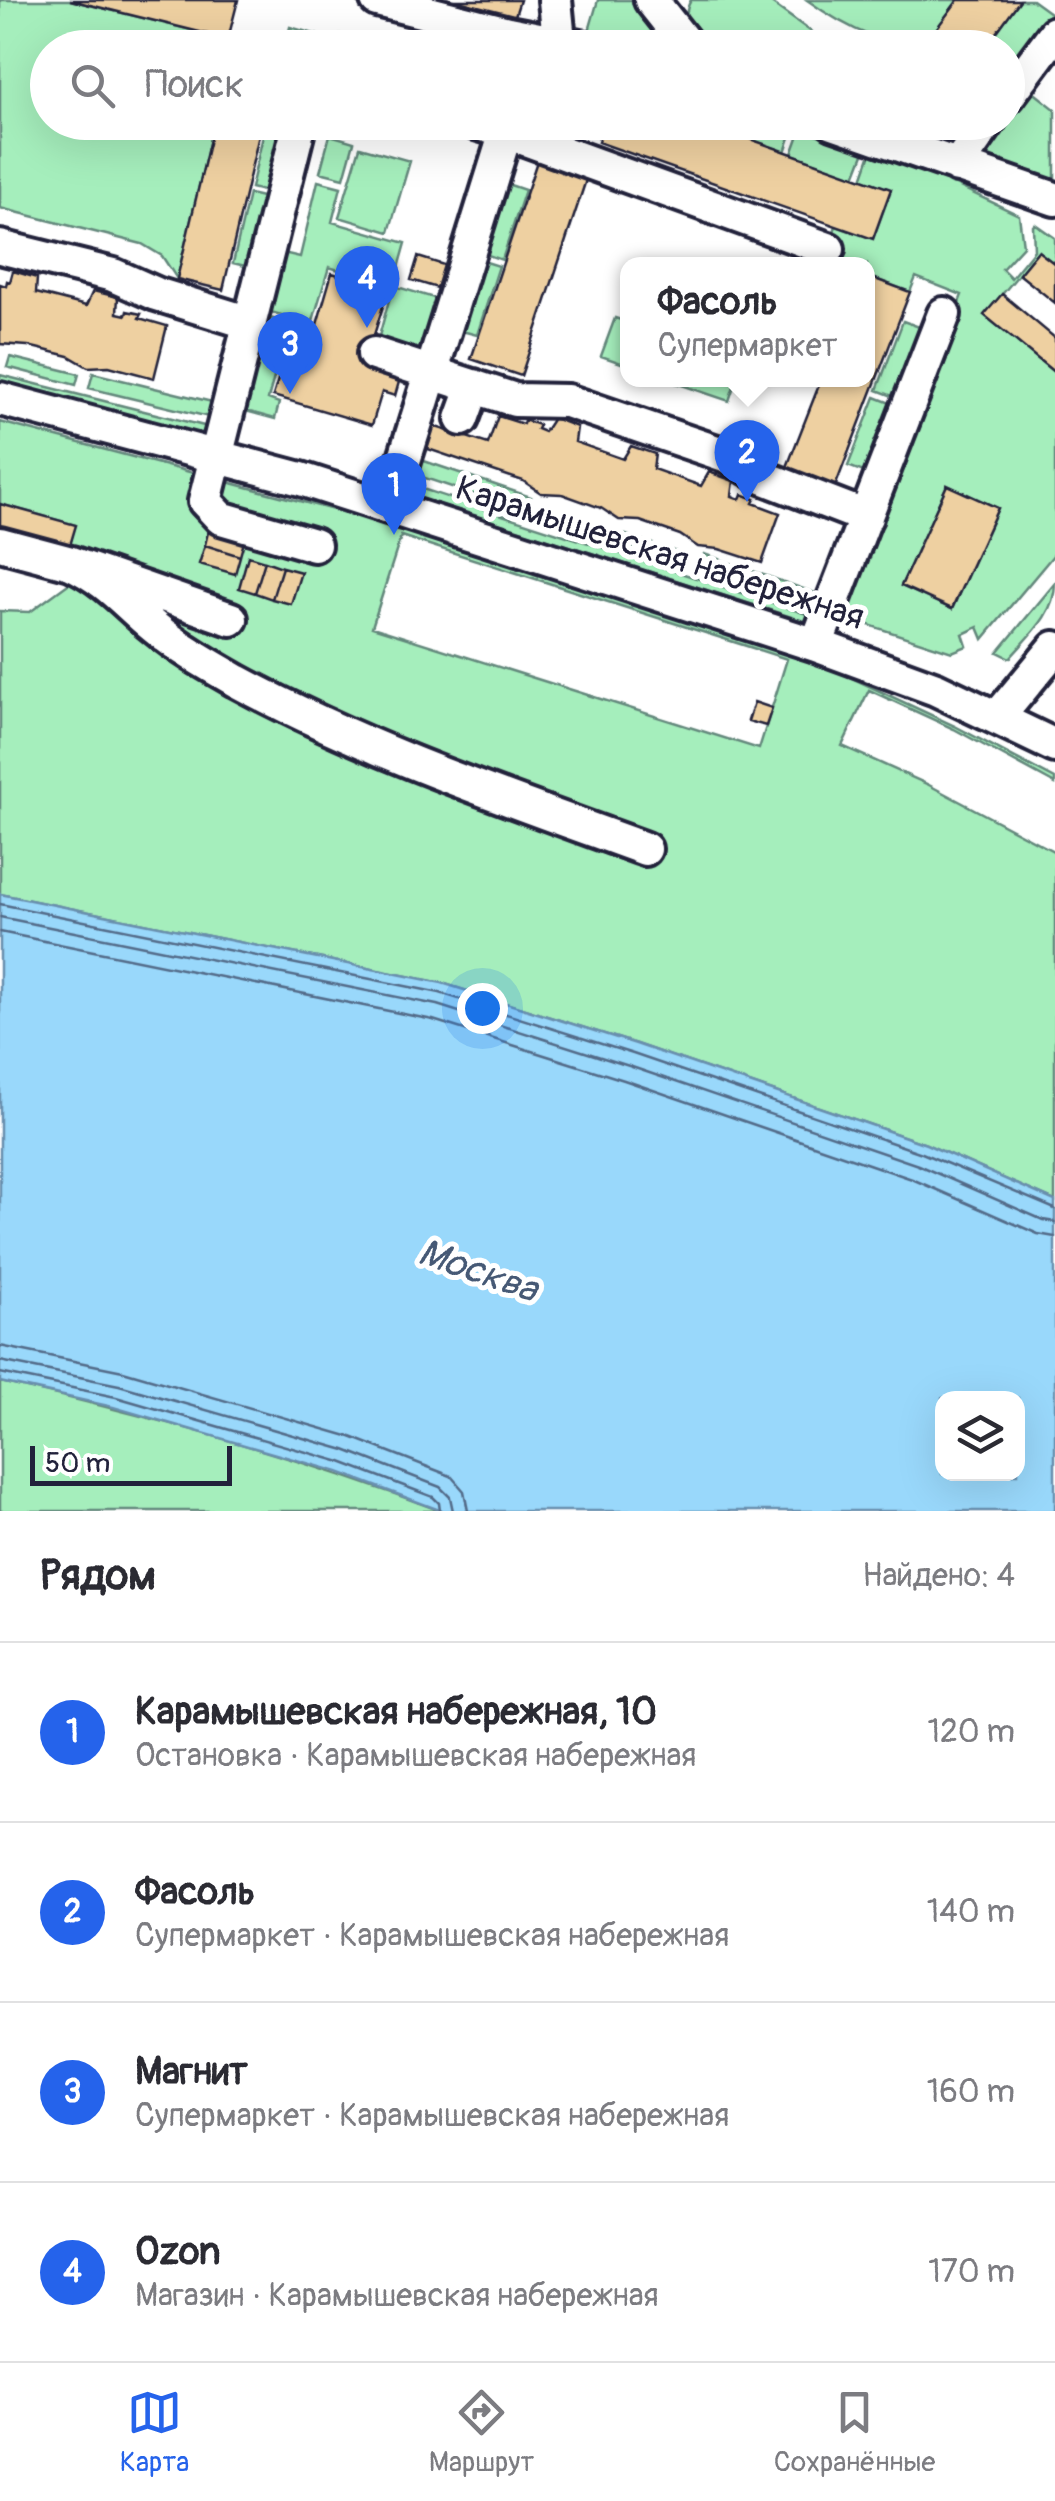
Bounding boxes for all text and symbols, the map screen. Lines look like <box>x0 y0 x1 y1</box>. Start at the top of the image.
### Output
search box <box>30 30 1025 140</box>
icon: search <box>65 58 120 113</box>
text: Поиск <box>145 61 244 109</box>
pin: 4 <box>334 245 400 328</box>
popup <box>620 257 875 387</box>
text: Фасоль <box>658 278 778 326</box>
pin: 3 <box>258 312 322 394</box>
text: Супермаркет <box>658 326 837 366</box>
pin: 2 <box>714 420 780 502</box>
pin: 1 <box>362 452 426 535</box>
street label: Карамышевская набережная <box>450 466 870 640</box>
your location <box>457 983 508 1034</box>
water label: Москва <box>412 1228 546 1314</box>
map controls <box>935 1391 1025 1481</box>
button: layers <box>935 1391 1025 1481</box>
scale bar <box>30 1441 232 1486</box>
text: 50 m <box>45 1446 110 1481</box>
text: Рядом <box>40 1550 156 1602</box>
text: Найдено: 4 <box>862 1556 1015 1596</box>
text: Карамышевская набережная, 10 <box>135 1688 657 1736</box>
text: 1 <box>66 1712 79 1752</box>
text: 120 m <box>927 1712 1015 1752</box>
text: Остановка · Карамышевская набережная <box>135 1736 696 1776</box>
text: Фасоль <box>135 1868 255 1916</box>
text: 2 <box>64 1892 81 1932</box>
text: 140 m <box>927 1892 1015 1932</box>
text: Супермаркет · Карамышевская набережная <box>135 1916 729 1956</box>
text: Магнит <box>135 2048 248 2096</box>
text: 3 <box>64 2072 81 2112</box>
text: 160 m <box>927 2072 1015 2112</box>
text: Супермаркет · Карамышевская набережная <box>135 2096 729 2136</box>
text: Ozon <box>135 2228 220 2276</box>
text: 4 <box>63 2252 82 2292</box>
text: 170 m <box>928 2252 1015 2292</box>
text: Магазин · Карамышевская набережная <box>135 2276 659 2316</box>
tab: Карта <box>120 2385 189 2480</box>
tab: Маршрут <box>429 2385 534 2480</box>
tab: Сохранённые <box>774 2385 935 2480</box>

